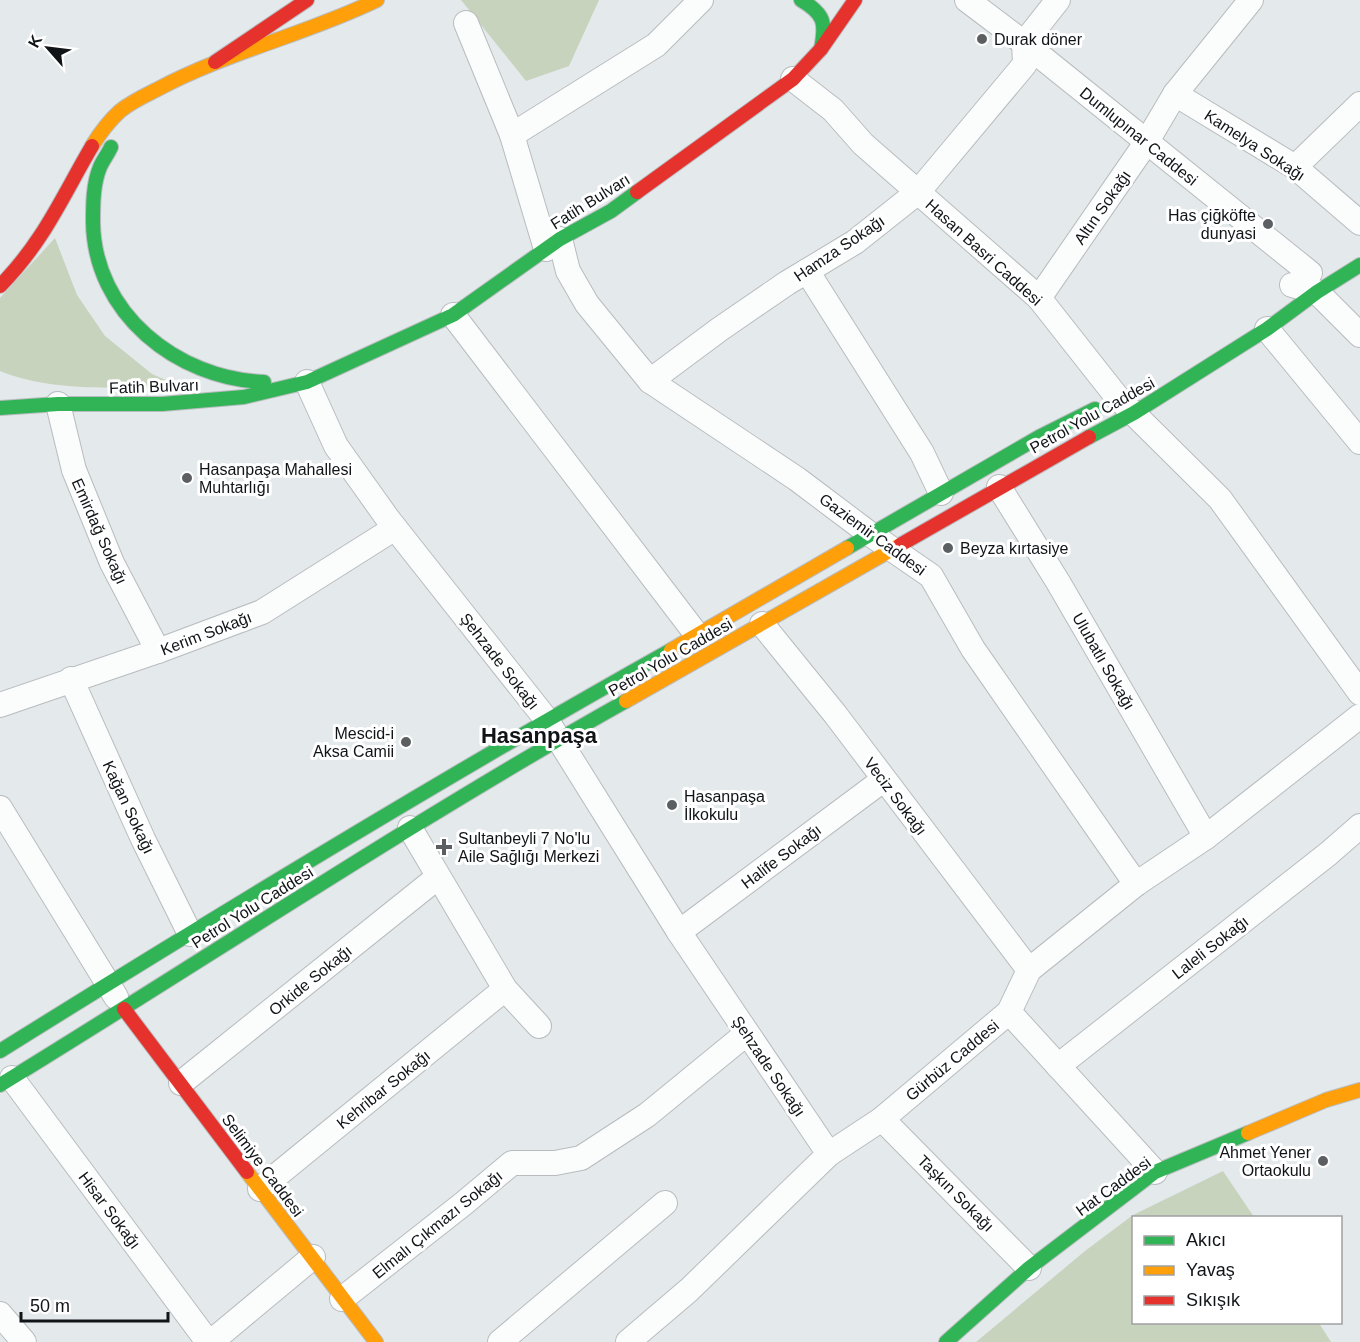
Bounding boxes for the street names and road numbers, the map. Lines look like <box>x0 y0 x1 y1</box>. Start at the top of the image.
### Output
street label: Dumlupınar Caddesi <box>1077 84 1201 189</box>
street label: Kamelya Sokağı <box>1201 107 1308 184</box>
street label: Altın Sokağı <box>1071 167 1134 248</box>
street label: Fatih Bulvarı <box>548 170 633 232</box>
street label: Hasan Basri Caddesi <box>922 196 1045 309</box>
street label: Hamza Sokağı <box>791 212 888 285</box>
street label: Petrol Yolu Caddesi <box>1027 374 1157 457</box>
street label: Fatih Bulvarı <box>109 376 199 397</box>
street label: Emirdağ Sokağı <box>69 476 130 587</box>
street label: Gaziemir Caddesi <box>816 490 929 579</box>
street label: Kerim Sokağı <box>158 608 254 659</box>
street label: Şehzade Sokağı <box>457 610 542 713</box>
street label: Ulubatlı Sokağı <box>1069 610 1138 712</box>
street label: Petrol Yolu Caddesi <box>606 615 735 700</box>
street label: Veciz Sokağı <box>861 754 930 838</box>
street label: Kağan Sokağı <box>100 758 157 856</box>
street label: Halife Sokağı <box>738 821 824 892</box>
street label: Petrol Yolu Caddesi <box>189 863 316 952</box>
street label: Laleli Sokağı <box>1169 912 1252 982</box>
street label: Orkide Sokağı <box>266 942 355 1019</box>
street label: Şehzade Sokağı <box>729 1013 808 1120</box>
street label: Gürbüz Caddesi <box>903 1017 1002 1104</box>
street label: Kehribar Sokağı <box>333 1047 433 1132</box>
street label: Selimiye Caddesi <box>219 1111 307 1220</box>
street label: Taşkın Sokağı <box>914 1152 997 1235</box>
street label: Hat Caddesi <box>1073 1154 1154 1219</box>
street label: Elmalı Çıkmazı Sokağı <box>369 1167 506 1282</box>
street label: Hisar Sokağı <box>75 1169 144 1252</box>

